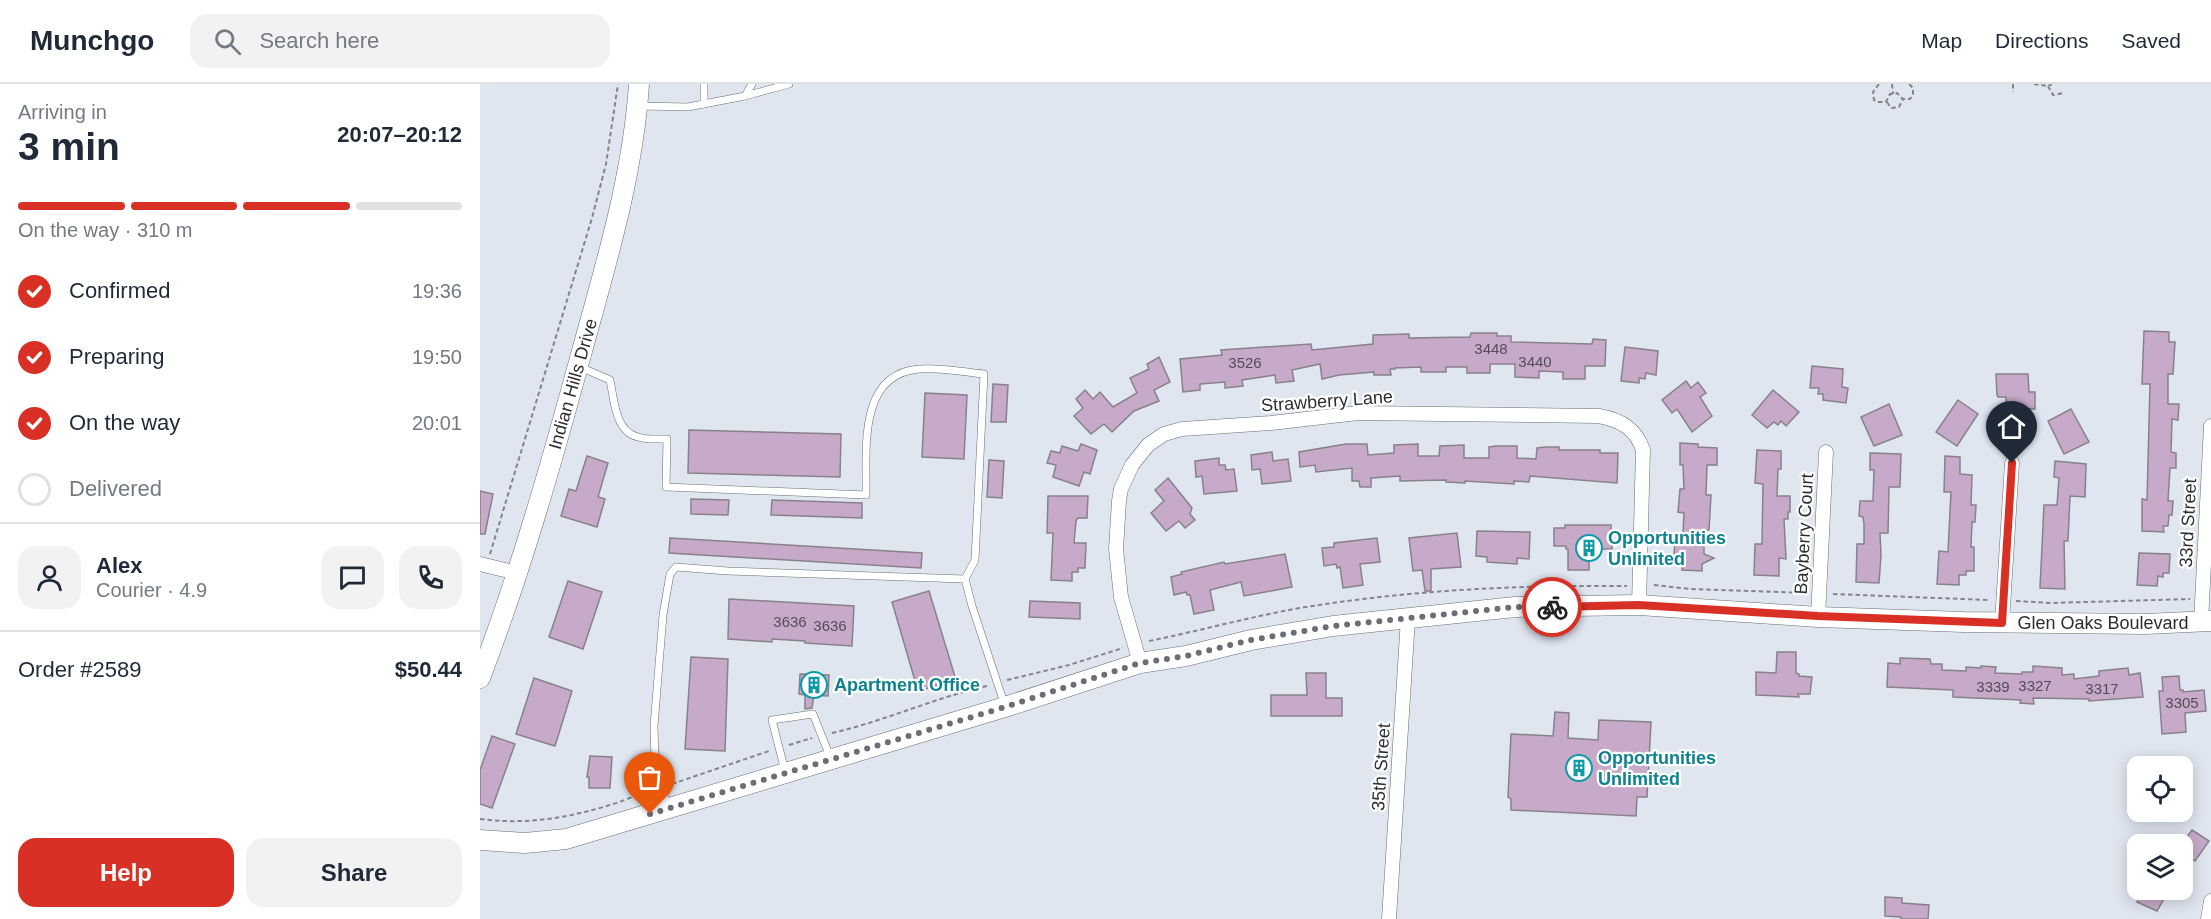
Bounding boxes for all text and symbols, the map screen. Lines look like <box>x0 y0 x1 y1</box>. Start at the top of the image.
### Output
search box <box>190 14 610 68</box>
text: Munchgo <box>30 25 154 56</box>
icon: search <box>211 25 244 58</box>
text: Search here <box>259 28 379 53</box>
text: Map <box>1921 29 1962 52</box>
text: Directions <box>1995 29 2088 52</box>
text: Saved <box>2121 29 2181 52</box>
text: Arriving in <box>18 101 107 123</box>
text: 20:07–20:12 <box>337 122 462 147</box>
text: 3 min <box>18 125 120 168</box>
text: On the way · 310 m <box>18 219 193 241</box>
icon: check <box>18 275 51 308</box>
text: Confirmed <box>69 278 170 303</box>
text: 19:36 <box>412 280 462 302</box>
street label: Indian Hills Drive <box>545 316 601 452</box>
house number: 3448 <box>1474 340 1508 357</box>
icon: check <box>18 341 51 374</box>
text: Preparing <box>69 344 164 369</box>
text: 19:50 <box>412 346 462 368</box>
house number: 3440 <box>1518 353 1552 370</box>
house number: 3526 <box>1228 354 1262 371</box>
street label: Strawberry Lane <box>1260 386 1394 416</box>
pin <box>1986 401 2037 463</box>
icon: check <box>18 407 51 440</box>
text: On the way <box>69 410 180 435</box>
icon: home <box>1995 410 2028 443</box>
text: 20:01 <box>412 412 462 434</box>
street label: Bayberry Court <box>1791 473 1817 595</box>
text: Delivered <box>69 476 162 501</box>
street label: 33rd Street <box>2176 478 2200 568</box>
place label: Opportunities Unlinited <box>1608 528 1726 569</box>
building icon: Opportunities Unlinited <box>1574 533 1604 563</box>
button: person <box>18 546 81 609</box>
button: chat <box>321 546 384 609</box>
button: phone <box>399 546 462 609</box>
text: Alex <box>96 553 142 578</box>
courier <box>1522 577 1582 637</box>
text: Courier · 4.9 <box>96 579 207 601</box>
icon: bike <box>1536 591 1569 624</box>
house number: 3636 <box>773 613 807 630</box>
street label: Glen Oaks Boulevard <box>2017 613 2189 633</box>
house number: 3636 <box>813 617 847 634</box>
text: Order #2589 <box>18 657 142 682</box>
text: $50.44 <box>395 657 462 682</box>
building icon: Apartment Office <box>799 670 829 700</box>
place label: Apartment Office <box>834 675 980 695</box>
house number: 3327 <box>2018 677 2052 694</box>
house number: 3339 <box>1976 678 2010 695</box>
house number: 3317 <box>2085 680 2119 697</box>
house number: 3305 <box>2165 694 2199 711</box>
street label: 35th Street <box>1368 722 1394 812</box>
place label: Opportunities Unlimited <box>1598 748 1716 789</box>
pin <box>624 752 675 814</box>
building icon: Opportunities Unlimited <box>1564 753 1594 783</box>
map controls <box>2127 756 2193 900</box>
button: locate <box>2127 756 2193 822</box>
icon: bag <box>633 761 666 794</box>
button: layers <box>2127 834 2193 900</box>
button: Help <box>18 838 234 907</box>
button: Share <box>246 838 462 907</box>

